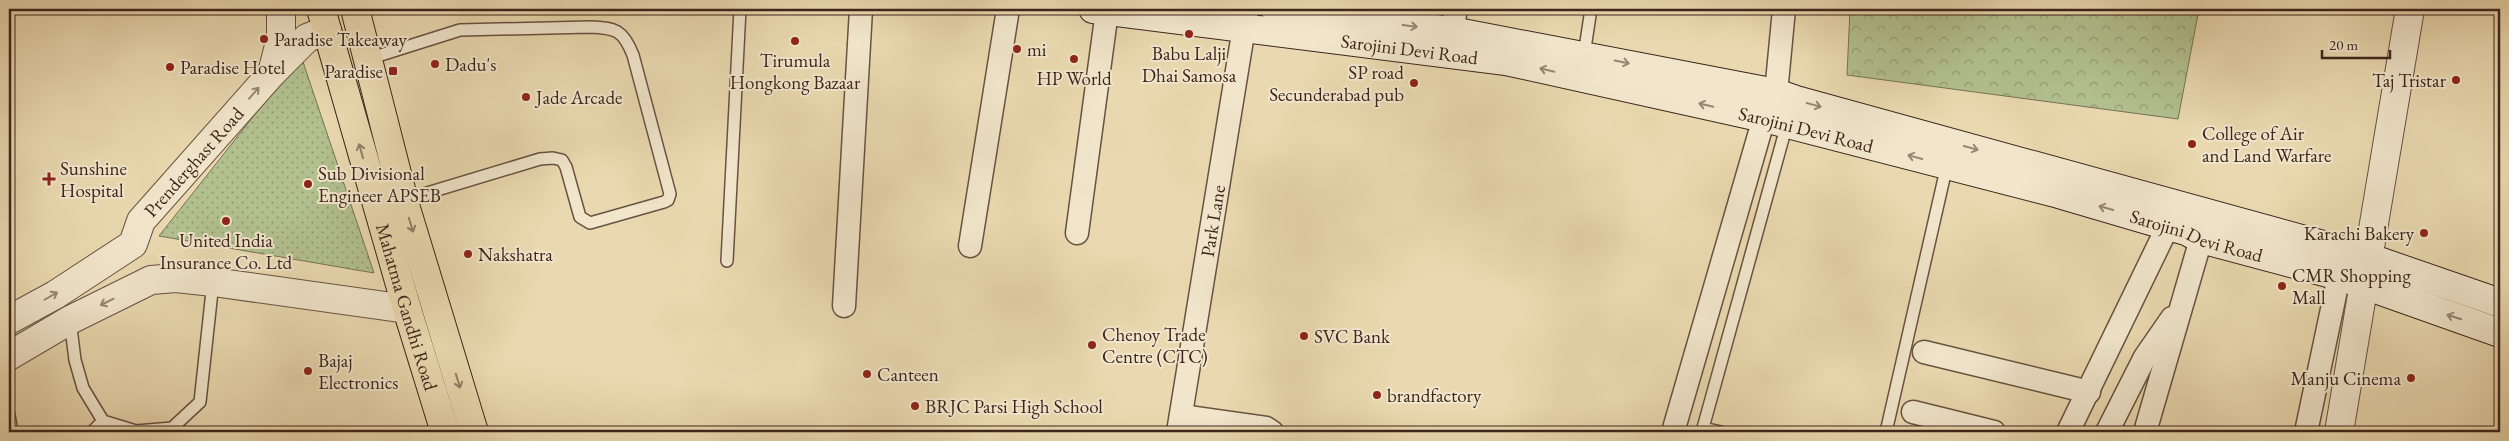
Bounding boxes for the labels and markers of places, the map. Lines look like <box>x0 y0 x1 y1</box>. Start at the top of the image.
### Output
place label: Paradise Takeaway <box>274 27 408 52</box>
marker: Babu Lalji Dhai Samosa <box>1183 28 1195 40</box>
marker: Paradise Takeaway <box>258 33 270 45</box>
marker: Tirumula Hongkong Bazaar <box>789 35 801 47</box>
place label: mi <box>1027 37 1047 62</box>
place label: Babu Lalji Dhai Samosa <box>1142 41 1237 88</box>
marker: mi <box>1011 43 1023 55</box>
place label: Tirumula Hongkong Bazaar <box>730 48 861 95</box>
place label: Dadu's <box>445 52 496 77</box>
marker: HP World <box>1068 53 1080 65</box>
place label: Paradise Hotel <box>180 55 286 80</box>
marker: Dadu's <box>429 58 441 70</box>
place label: Paradise <box>324 59 383 84</box>
place label: SP road Secunderabad pub <box>1269 60 1404 107</box>
marker: Paradise Hotel <box>164 61 176 73</box>
marker: Paradise <box>387 65 399 77</box>
place label: HP World <box>1036 66 1112 91</box>
place label: Taj Tristar <box>2372 68 2447 93</box>
marker: Taj Tristar <box>2450 74 2462 86</box>
marker: SP road Secunderabad pub <box>1408 77 1420 89</box>
place label: Jade Arcade <box>534 85 622 110</box>
marker: Jade Arcade <box>520 91 532 103</box>
place label: College of Air and Land Warfare <box>2202 121 2332 168</box>
marker: College of Air and Land Warfare <box>2186 138 2198 150</box>
place label: Sunshine Hospital <box>60 156 127 203</box>
place label: Sub Divisional Engineer APSEB <box>318 161 441 208</box>
marker: Sunshine Hospital <box>42 172 56 186</box>
marker: Sub Divisional Engineer APSEB <box>302 178 314 190</box>
marker: United India Insurance Co. Ltd <box>220 215 232 227</box>
place label: Karachi Bakery <box>2304 221 2415 246</box>
marker: Karachi Bakery <box>2418 227 2430 239</box>
place label: United India Insurance Co. Ltd <box>160 228 293 275</box>
place label: Nakshatra <box>478 242 553 267</box>
marker: Nakshatra <box>462 248 474 260</box>
place label: CMR Shopping Mall <box>2292 263 2411 310</box>
marker: CMR Shopping Mall <box>2276 280 2288 292</box>
place label: Chenoy Trade Centre (CTC) <box>1102 322 1208 369</box>
place label: SVC Bank <box>1314 324 1391 349</box>
marker: SVC Bank <box>1298 330 1310 342</box>
marker: Chenoy Trade Centre (CTC) <box>1086 339 1098 351</box>
place label: Bajaj Electronics <box>318 348 399 395</box>
place label: Canteen <box>877 362 939 387</box>
marker: Bajaj Electronics <box>302 365 314 377</box>
place label: Manju Cinema <box>2291 366 2401 391</box>
marker: Canteen <box>861 368 873 380</box>
marker: Manju Cinema <box>2405 372 2417 384</box>
place label: brandfactory <box>1387 383 1482 408</box>
marker: brandfactory <box>1371 389 1383 401</box>
place label: BRJC Parsi High School <box>925 394 1103 419</box>
marker: BRJC Parsi High School <box>909 400 921 412</box>

